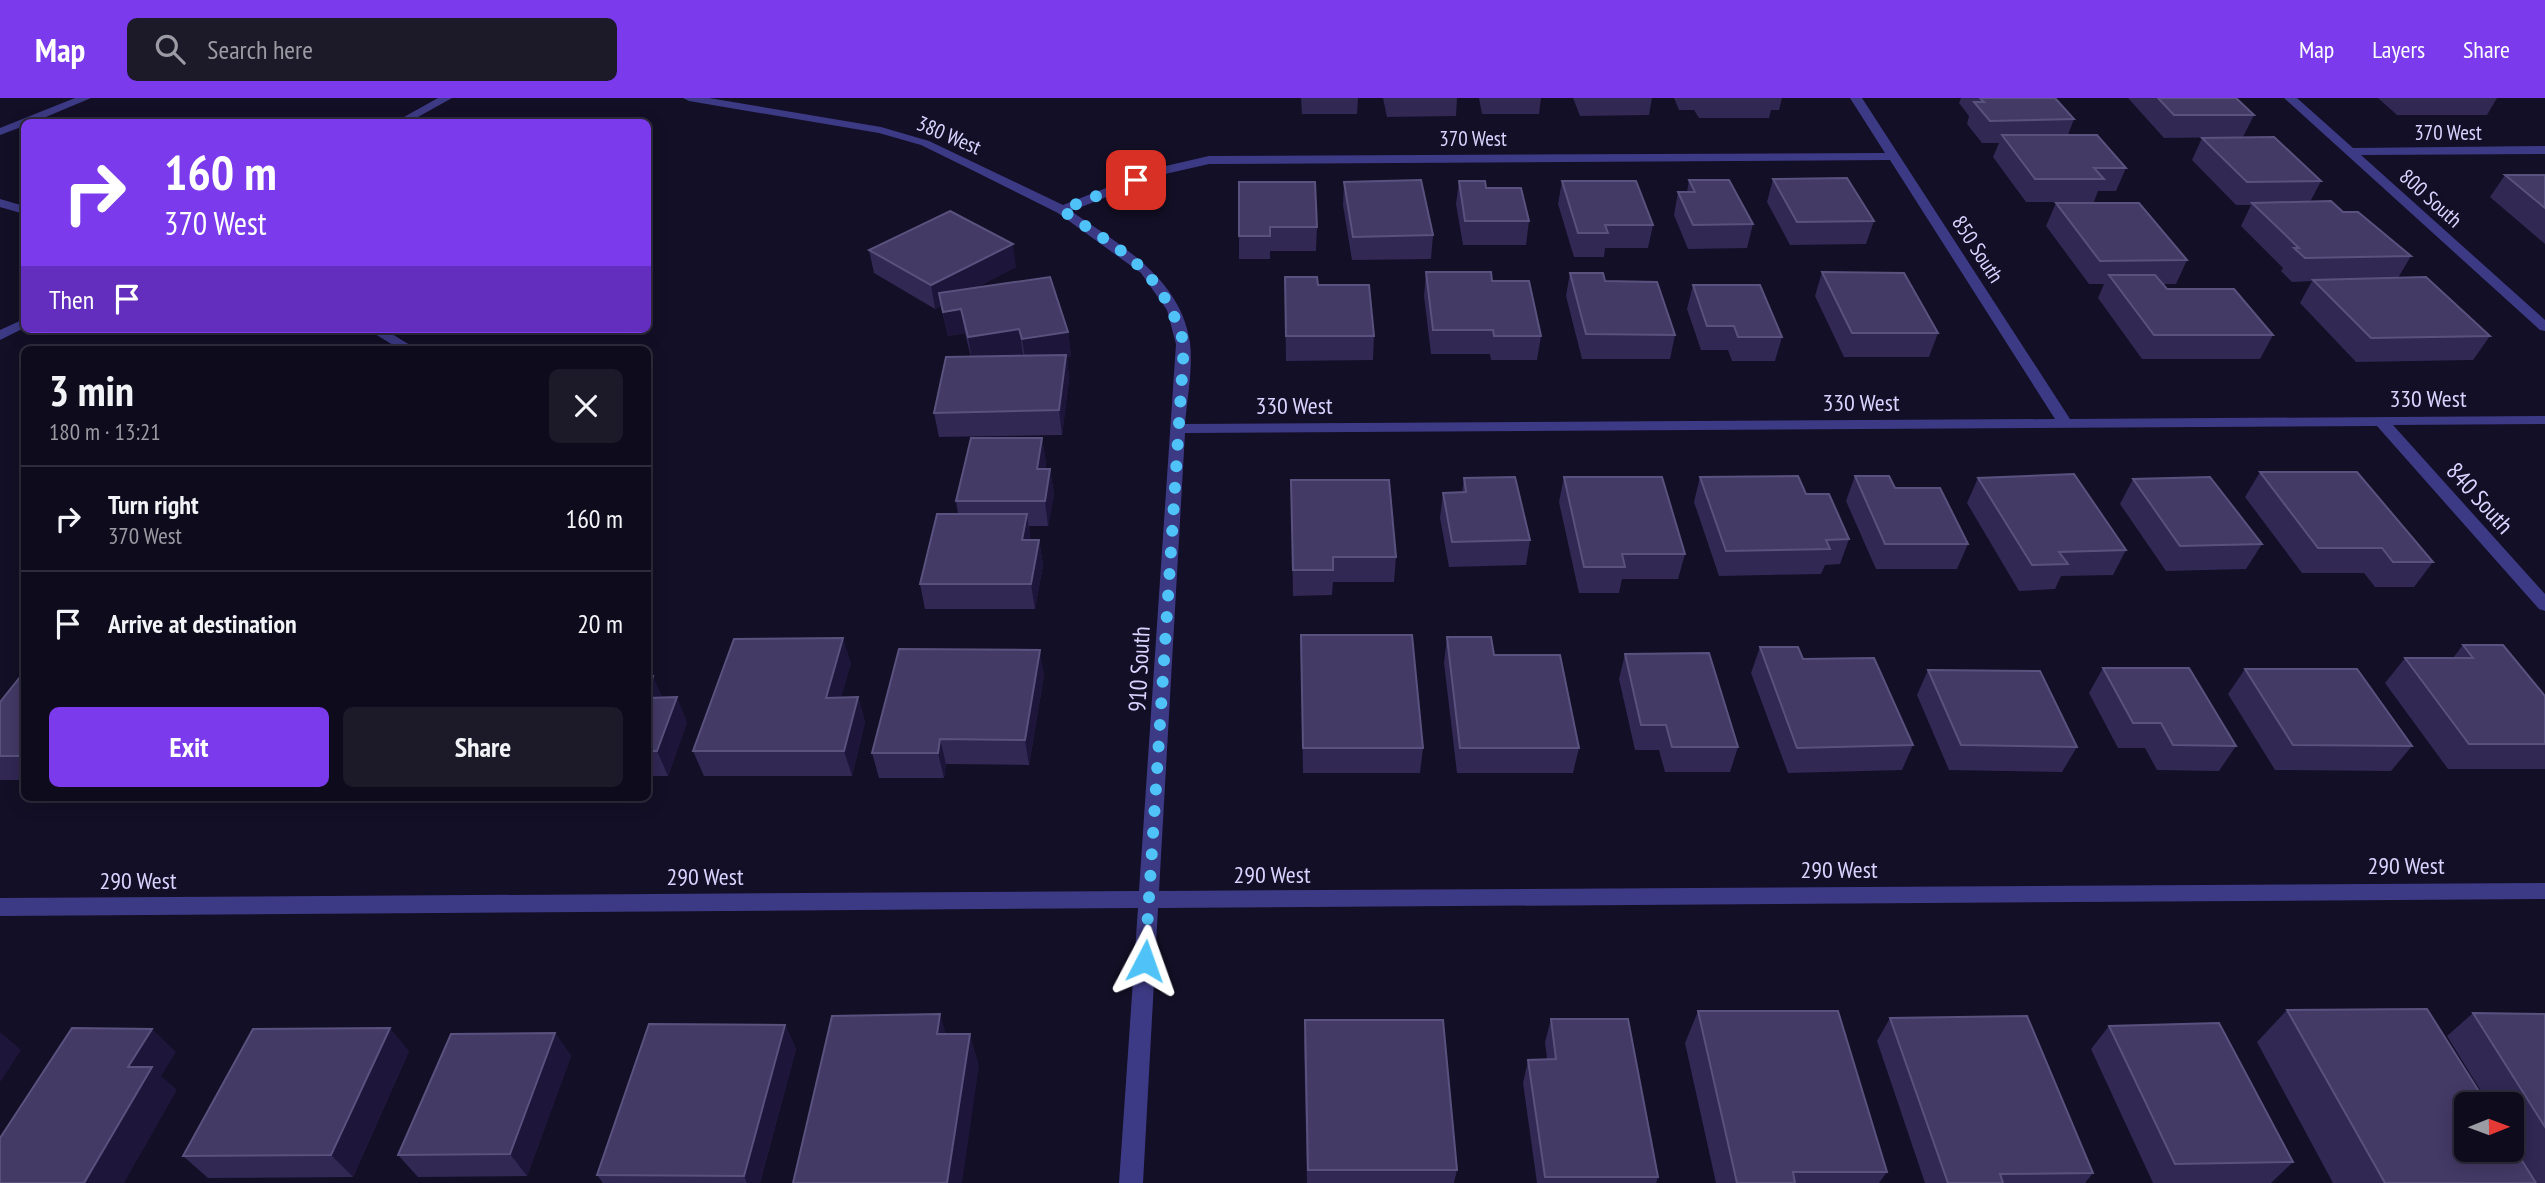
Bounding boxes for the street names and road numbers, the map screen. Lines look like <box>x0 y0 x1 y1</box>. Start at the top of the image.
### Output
street label: 380 West <box>913 109 985 161</box>
street label: 370 West <box>2414 119 2482 146</box>
street label: 370 West <box>1439 125 1507 152</box>
street label: 800 South <box>2394 163 2468 233</box>
street label: 850 South <box>1946 210 2010 288</box>
street label: 330 West <box>2390 383 2467 414</box>
street label: 330 West <box>1823 387 1900 418</box>
street label: 330 West <box>1256 390 1333 421</box>
street label: 840 South <box>2440 456 2520 540</box>
street label: 910 South <box>1121 625 1157 713</box>
street label: 290 West <box>2368 850 2445 881</box>
street label: 290 West <box>1801 854 1878 885</box>
street label: 290 West <box>1234 859 1311 890</box>
street label: 290 West <box>667 861 744 892</box>
street label: 290 West <box>100 865 177 896</box>

